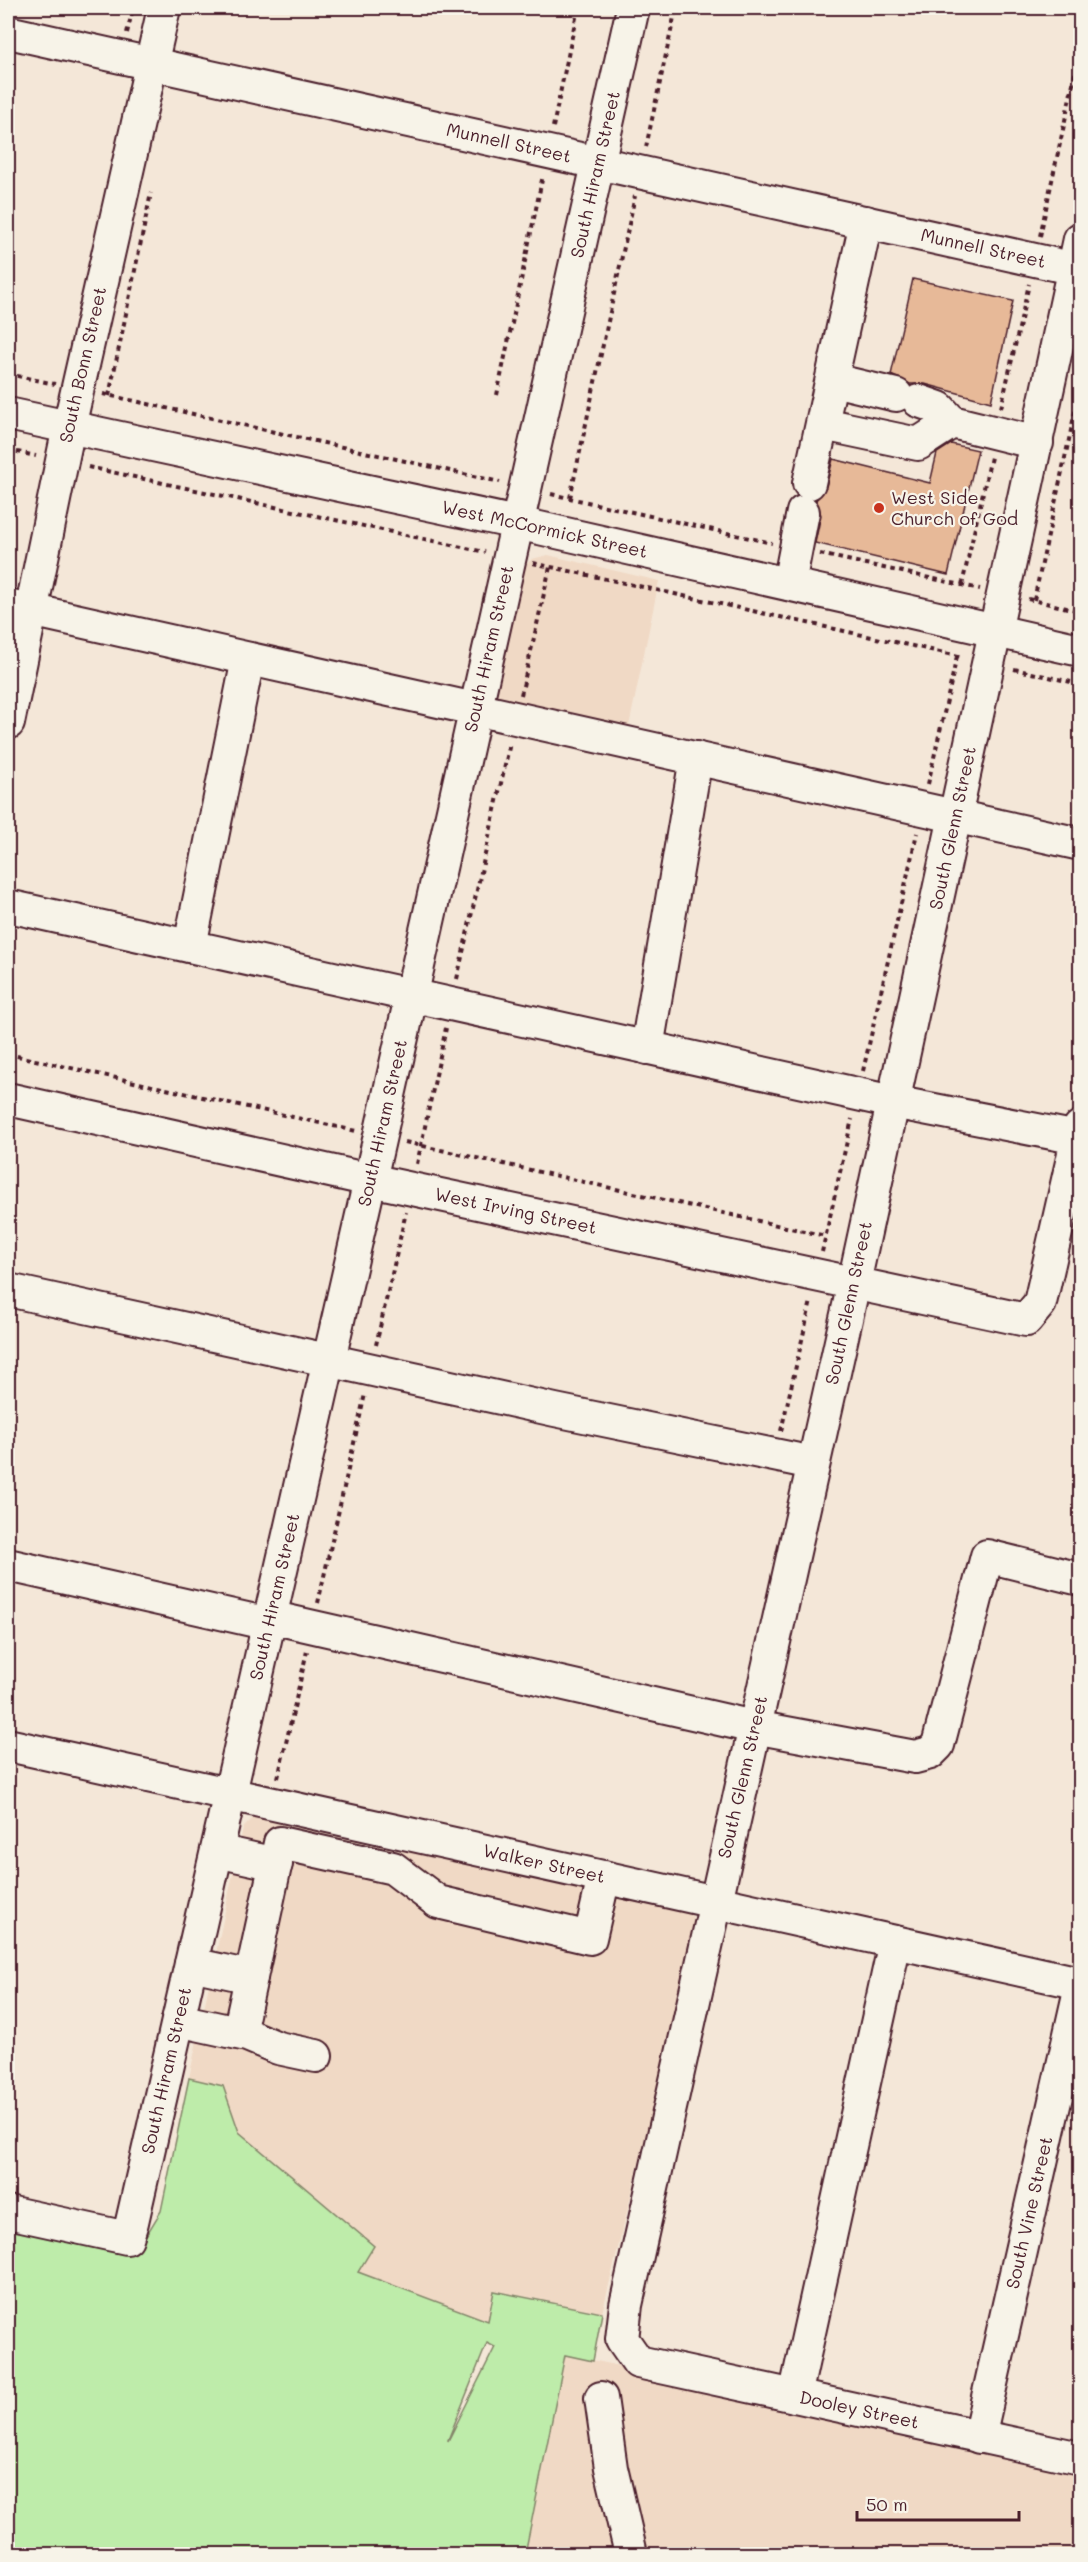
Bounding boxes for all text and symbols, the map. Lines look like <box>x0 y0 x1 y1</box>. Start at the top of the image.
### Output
street label: South Hiram Street <box>564 88 625 260</box>
street label: Munnell Street <box>444 117 574 168</box>
street label: Munnell Street <box>919 222 1048 273</box>
street label: South Bonn Street <box>53 284 111 445</box>
place label: West Side Church of God <box>891 485 1018 530</box>
street label: West McCormick Street <box>440 494 650 563</box>
marker: West Side Church of God <box>872 501 886 515</box>
street label: South Hiram Street <box>458 563 519 734</box>
street label: South Glenn Street <box>923 744 981 912</box>
street label: South Hiram Street <box>351 1037 412 1208</box>
street label: West Irving Street <box>433 1181 599 1239</box>
street label: South Glenn Street <box>819 1219 877 1387</box>
street label: South Hiram Street <box>243 1511 305 1682</box>
street label: South Glenn Street <box>712 1693 772 1861</box>
street label: Walker Street <box>481 1838 608 1888</box>
street label: South Hiram Street <box>135 1984 196 2156</box>
street label: South Vine Street <box>1000 2134 1058 2291</box>
street label: Dooley Street <box>797 2384 922 2434</box>
scale bar <box>857 2484 1019 2522</box>
text: 50 m <box>866 2492 908 2516</box>

